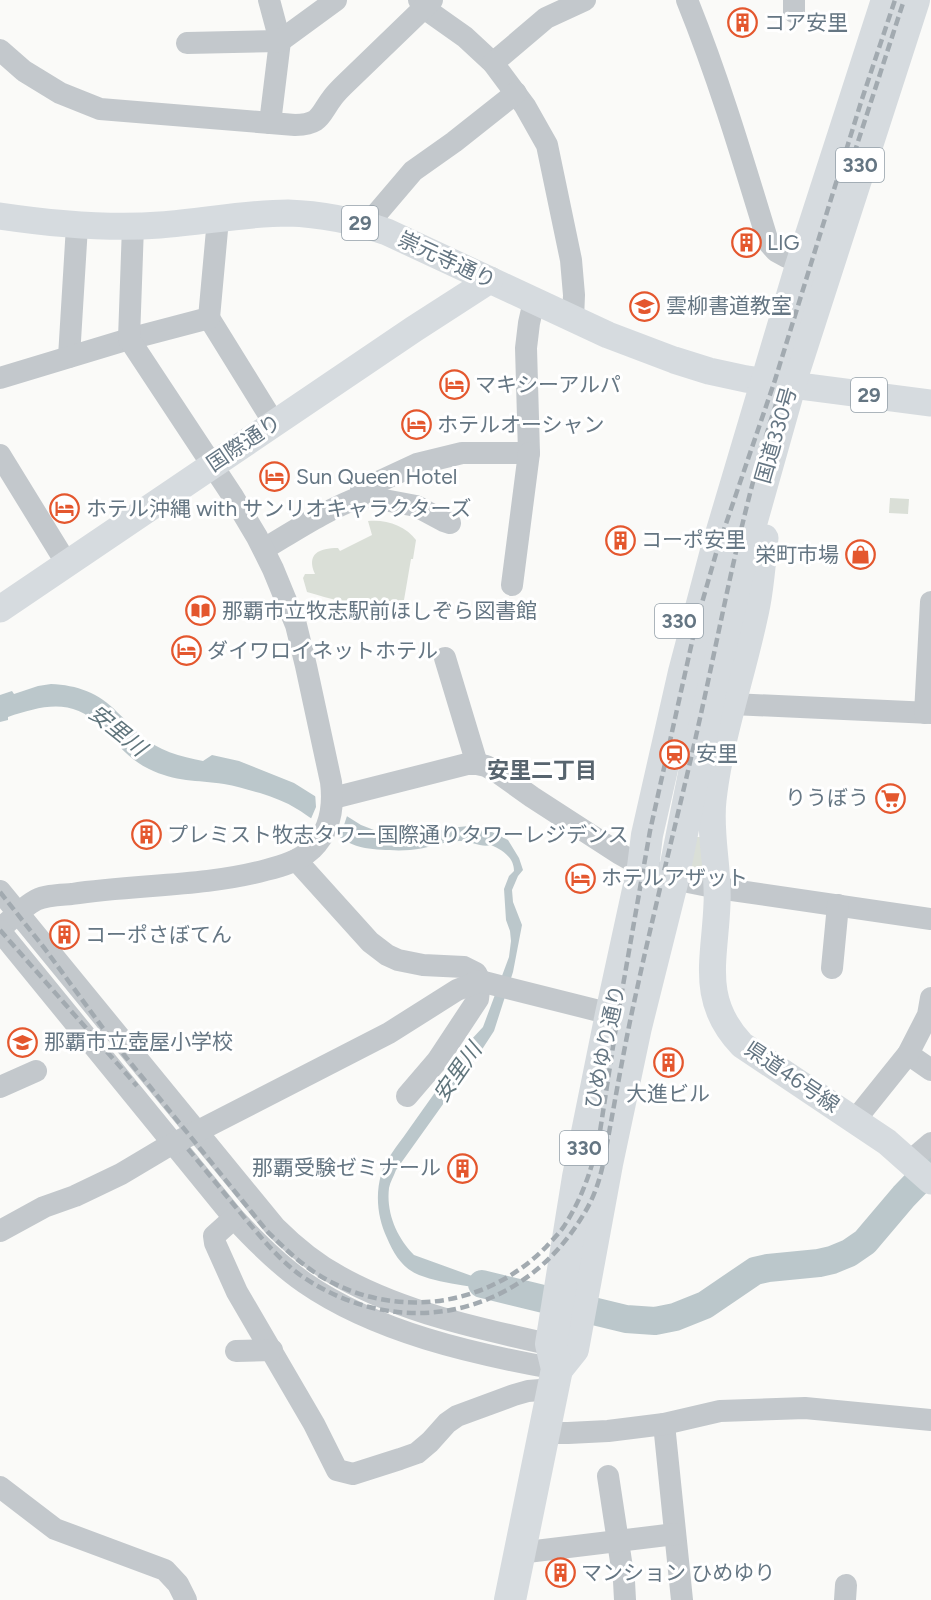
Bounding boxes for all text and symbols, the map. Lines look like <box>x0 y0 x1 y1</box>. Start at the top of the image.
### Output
building icon: コア安里 <box>727 7 759 39</box>
place label: コア安里 <box>764 10 848 35</box>
road number: 330 <box>836 148 884 182</box>
road number: 29 <box>342 206 378 240</box>
street label: 崇元寺通り <box>394 226 500 293</box>
building icon: LIG <box>730 227 762 259</box>
place label: LIG <box>767 230 800 255</box>
school or university icon: 雲柳書道教室 <box>629 290 661 322</box>
place label: 雲柳書道教室 <box>666 293 792 318</box>
hotel icon: マキシーアルパ <box>438 369 470 401</box>
place label: マキシーアルパ <box>475 372 621 397</box>
road number: 29 <box>851 378 887 412</box>
street label: 国道330号 <box>750 384 801 486</box>
street label: 国際通り <box>202 409 286 476</box>
hotel icon: ホテルオーシャン <box>400 409 432 441</box>
place label: ホテルオーシャン <box>437 412 605 437</box>
hotel icon: Sun Queen Hotel <box>259 461 291 493</box>
place label: Sun Queen Hotel <box>296 464 457 489</box>
hotel icon: ホテル沖縄 with サンリオキャラクターズ <box>49 493 81 525</box>
place label: ホテル沖縄 with サンリオキャラクターズ <box>86 496 471 521</box>
building icon: コーポ安里 <box>604 524 636 556</box>
place label: コーポ安里 <box>641 527 746 552</box>
shop icon: 栄町市場 <box>844 539 876 571</box>
place label: 栄町市場 <box>755 542 839 567</box>
library icon: 那覇市立牧志駅前ほしぞら図書館 <box>185 595 217 627</box>
place label: 那覇市立牧志駅前ほしぞら図書館 <box>222 598 537 623</box>
road number: 330 <box>655 604 703 638</box>
hotel icon: ダイワロイネットホテル <box>170 635 202 667</box>
place label: ダイワロイネットホテル <box>207 638 438 663</box>
water label: 安里川 <box>84 699 153 763</box>
station icon: 安里 <box>659 738 691 770</box>
place label: 安里 <box>696 741 738 766</box>
district label: 安里二丁目 <box>487 757 597 784</box>
supermarket icon: りうぼう <box>874 782 906 814</box>
place label: りうぼう <box>785 785 869 810</box>
building icon: プレミスト牧志タワー国際通りタワーレジデンス <box>130 819 162 851</box>
place label: プレミスト牧志タワー国際通りタワーレジデンス <box>167 822 629 847</box>
hotel icon: ホテルアザット <box>564 862 596 894</box>
place label: ホテルアザット <box>601 865 748 890</box>
building icon: コーポさぼてん <box>48 919 80 951</box>
place label: コーポさぼてん <box>85 922 232 947</box>
street label: ひめゆり通り <box>579 983 630 1111</box>
school or university icon: 那覇市立壺屋小学校 <box>7 1026 39 1058</box>
place label: 那覇市立壺屋小学校 <box>44 1029 233 1054</box>
water label: 安里川 <box>427 1036 489 1107</box>
street label: 県道46号線 <box>740 1036 844 1117</box>
building icon: 大進ビル <box>652 1047 684 1079</box>
place label: 大進ビル <box>626 1081 710 1106</box>
road number: 330 <box>560 1131 608 1165</box>
building icon: 那覇受験ゼミナール <box>446 1152 478 1184</box>
place label: 那覇受験ゼミナール <box>252 1155 441 1180</box>
building icon: マンション ひめゆり <box>544 1557 576 1589</box>
place label: マンション ひめゆり <box>581 1560 775 1585</box>

